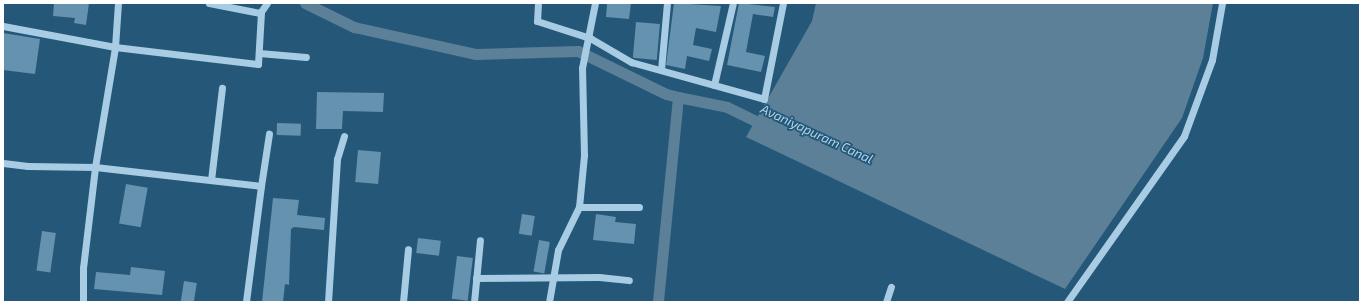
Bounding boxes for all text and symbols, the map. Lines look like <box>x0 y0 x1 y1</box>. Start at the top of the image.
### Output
water label: Avaniyapuram Canal <box>758 101 876 167</box>

